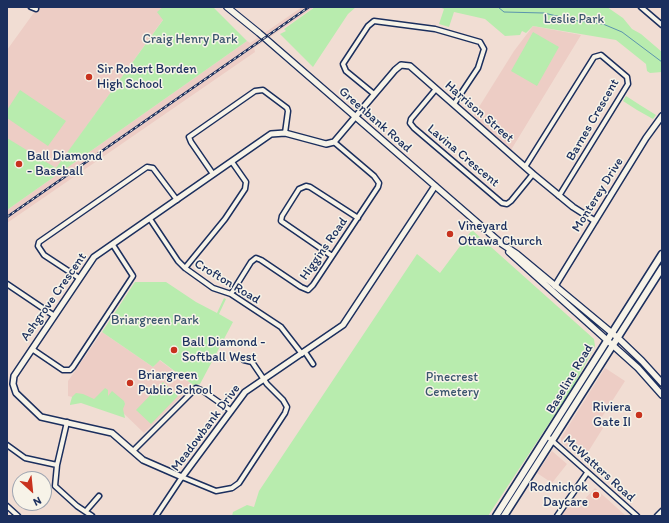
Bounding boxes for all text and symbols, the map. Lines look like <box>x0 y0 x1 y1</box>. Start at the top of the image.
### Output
park label: Leslie Park <box>544 12 604 28</box>
park label: Craig Henry Park <box>142 32 238 48</box>
place label: Sir Robert Borden High School <box>97 62 197 93</box>
marker: Sir Robert Borden High School <box>84 72 94 82</box>
street label: Barnes Crescent <box>563 76 623 164</box>
street label: Harrison Street <box>441 78 517 146</box>
street label: Greenbank Road <box>335 84 415 156</box>
street label: Lavina Crescent <box>424 121 502 191</box>
place label: Ball Diamond - Baseball <box>27 149 102 180</box>
street label: Monterey Drive <box>569 155 627 235</box>
marker: Ball Diamond - Baseball <box>14 159 24 169</box>
street label: Higgins Road <box>297 215 351 283</box>
place label: Vineyard Ottawa Church <box>458 219 542 250</box>
marker: Vineyard Ottawa Church <box>445 229 455 239</box>
street label: Ashgrove Crescent <box>18 250 90 344</box>
street label: Crofton Road <box>191 256 263 308</box>
park label: Briargreen Park <box>111 313 199 329</box>
place label: Ball Diamond - Softball West <box>182 335 265 366</box>
street label: Baseline Road <box>543 341 597 417</box>
marker: Ball Diamond - Softball West <box>169 345 179 355</box>
place label: Briargreen Public School <box>138 368 212 399</box>
park label: Pinecrest Cemetery <box>425 370 479 401</box>
marker: Briargreen Public School <box>125 378 135 388</box>
street label: Meadowbank Drive <box>168 381 244 475</box>
place label: Riviera Gate II <box>593 400 631 431</box>
marker: Riviera Gate II <box>634 410 644 420</box>
street label: McWatters Road <box>560 433 638 505</box>
north arrow <box>12 471 52 511</box>
place label: Rodnichok Daycare <box>530 480 588 511</box>
marker: Rodnichok Daycare <box>591 490 601 500</box>
text: N <box>31 494 43 509</box>

